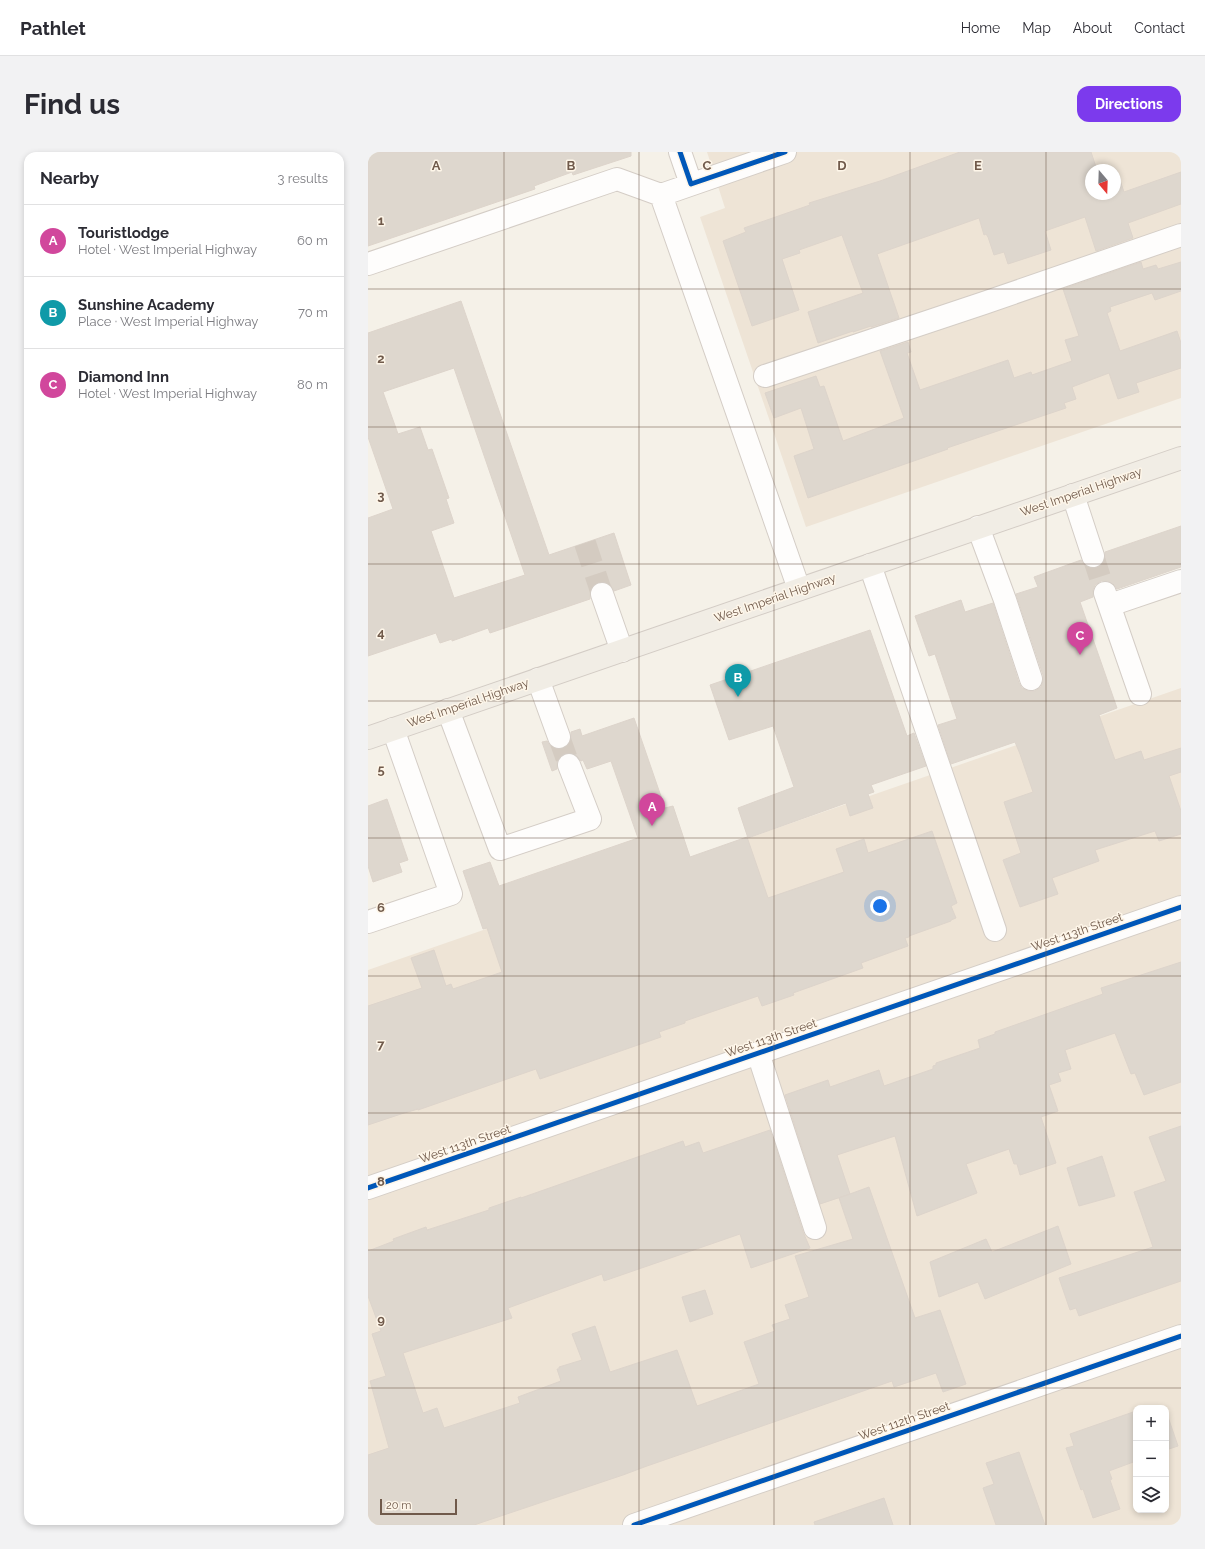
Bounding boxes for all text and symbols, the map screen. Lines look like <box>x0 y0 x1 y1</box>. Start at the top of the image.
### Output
text: Pathlet <box>20 17 86 39</box>
text: Home <box>961 20 1000 36</box>
text: Map <box>1022 20 1051 36</box>
text: About <box>1073 20 1112 36</box>
text: Contact <box>1134 20 1185 36</box>
button: Directions <box>1077 86 1181 122</box>
text: Find us <box>24 88 120 121</box>
text: A <box>432 158 441 173</box>
text: B <box>567 158 576 173</box>
text: C <box>703 158 712 173</box>
text: D <box>837 158 847 173</box>
text: E <box>974 158 982 173</box>
north arrow <box>1085 164 1121 200</box>
text: Nearby <box>40 168 99 188</box>
text: 3 results <box>278 171 328 186</box>
text: 1 <box>378 213 385 228</box>
text: Touristlodge <box>78 224 169 242</box>
text: A <box>49 233 57 248</box>
text: 60 m <box>297 233 328 248</box>
text: Hotel · West Imperial Highway <box>78 242 257 257</box>
text: Sunshine Academy <box>78 296 215 314</box>
text: B <box>49 305 57 320</box>
text: 70 m <box>298 305 328 320</box>
text: Place · West Imperial Highway <box>78 314 258 329</box>
text: 2 <box>377 351 385 366</box>
text: Diamond Inn <box>78 368 169 386</box>
text: C <box>49 377 57 392</box>
text: 80 m <box>297 377 328 392</box>
text: Hotel · West Imperial Highway <box>78 386 257 401</box>
street label: West Imperial Highway <box>1018 464 1144 519</box>
text: 3 <box>377 488 385 503</box>
street label: West Imperial Highway <box>712 570 838 625</box>
pin: C <box>1067 622 1093 655</box>
text: 4 <box>377 625 385 640</box>
pin: B <box>725 664 751 697</box>
street label: West Imperial Highway <box>405 675 531 730</box>
text: 5 <box>377 762 385 777</box>
pin: A <box>639 793 665 826</box>
your location <box>870 896 890 916</box>
text: 6 <box>377 900 385 915</box>
street label: West 113th Street <box>1029 910 1125 954</box>
street label: West 113th Street <box>723 1016 819 1060</box>
text: 7 <box>377 1037 385 1052</box>
street label: West 113th Street <box>417 1122 513 1166</box>
text: 8 <box>377 1174 385 1189</box>
text: 9 <box>377 1312 385 1327</box>
street label: West 112th Street <box>857 1399 951 1443</box>
map controls <box>1133 1405 1169 1513</box>
button: + <box>1133 1405 1169 1441</box>
button: − <box>1133 1441 1169 1477</box>
button: layers <box>1133 1477 1169 1513</box>
scale bar <box>380 1497 457 1516</box>
text: 20 m <box>386 1499 411 1512</box>

